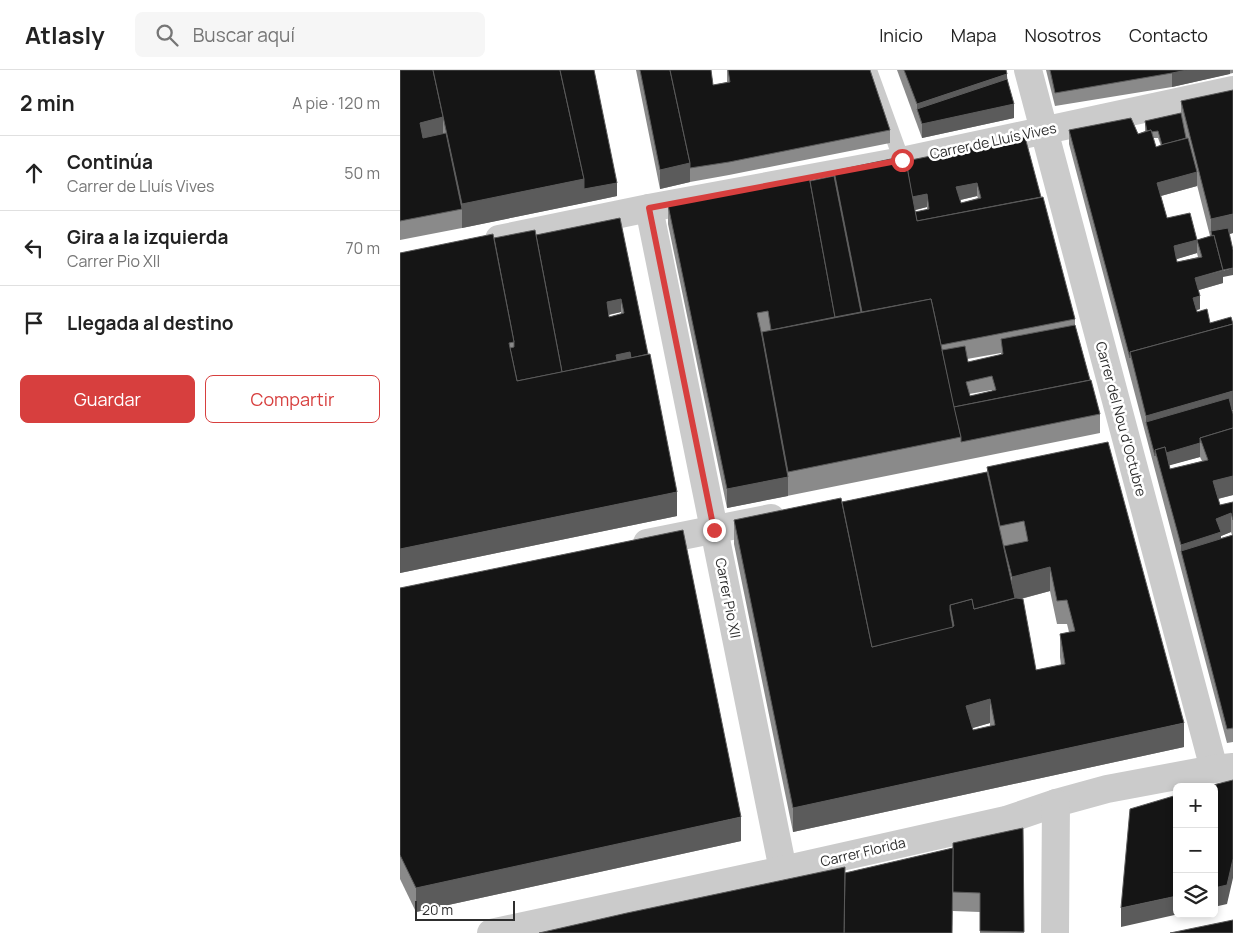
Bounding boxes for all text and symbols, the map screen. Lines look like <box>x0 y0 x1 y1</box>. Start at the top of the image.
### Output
search box <box>135 12 485 57</box>
text: Atlasly <box>25 18 105 51</box>
icon: search <box>153 21 181 49</box>
text: Buscar aquí <box>193 22 295 48</box>
text: Inicio <box>879 23 923 47</box>
text: Mapa <box>951 23 997 47</box>
text: Nosotros <box>1025 23 1101 47</box>
text: Contacto <box>1129 23 1208 47</box>
text: 2 min <box>20 89 75 117</box>
text: A pie · 120 m <box>292 92 380 114</box>
street label: Carrer de Lluís Vives <box>928 118 1058 163</box>
text: Continúa <box>67 149 153 175</box>
route start <box>891 149 914 172</box>
icon: ahead <box>20 159 48 187</box>
text: 50 m <box>344 162 380 184</box>
text: Carrer de Lluís Vives <box>67 175 214 197</box>
text: Gira a la izquierda <box>67 224 228 250</box>
icon: left <box>20 234 48 262</box>
text: 70 m <box>345 237 380 259</box>
text: Carrer Pio XII <box>67 250 160 272</box>
icon: arrive <box>20 309 48 337</box>
text: Llegada al destino <box>67 310 234 336</box>
street label: Carrer del Nou d'Octubre <box>1092 339 1151 498</box>
button: Guardar <box>20 375 195 423</box>
button: Compartir <box>205 375 380 423</box>
route end <box>703 519 726 542</box>
street label: Carrer Pio XII <box>711 556 746 640</box>
map controls <box>1173 783 1218 918</box>
button: + <box>1173 783 1218 828</box>
button: − <box>1173 828 1218 873</box>
street label: Carrer Florida <box>818 832 907 871</box>
button: layers <box>1173 873 1218 918</box>
scale bar <box>415 898 515 921</box>
text: 20 m <box>422 900 453 919</box>

